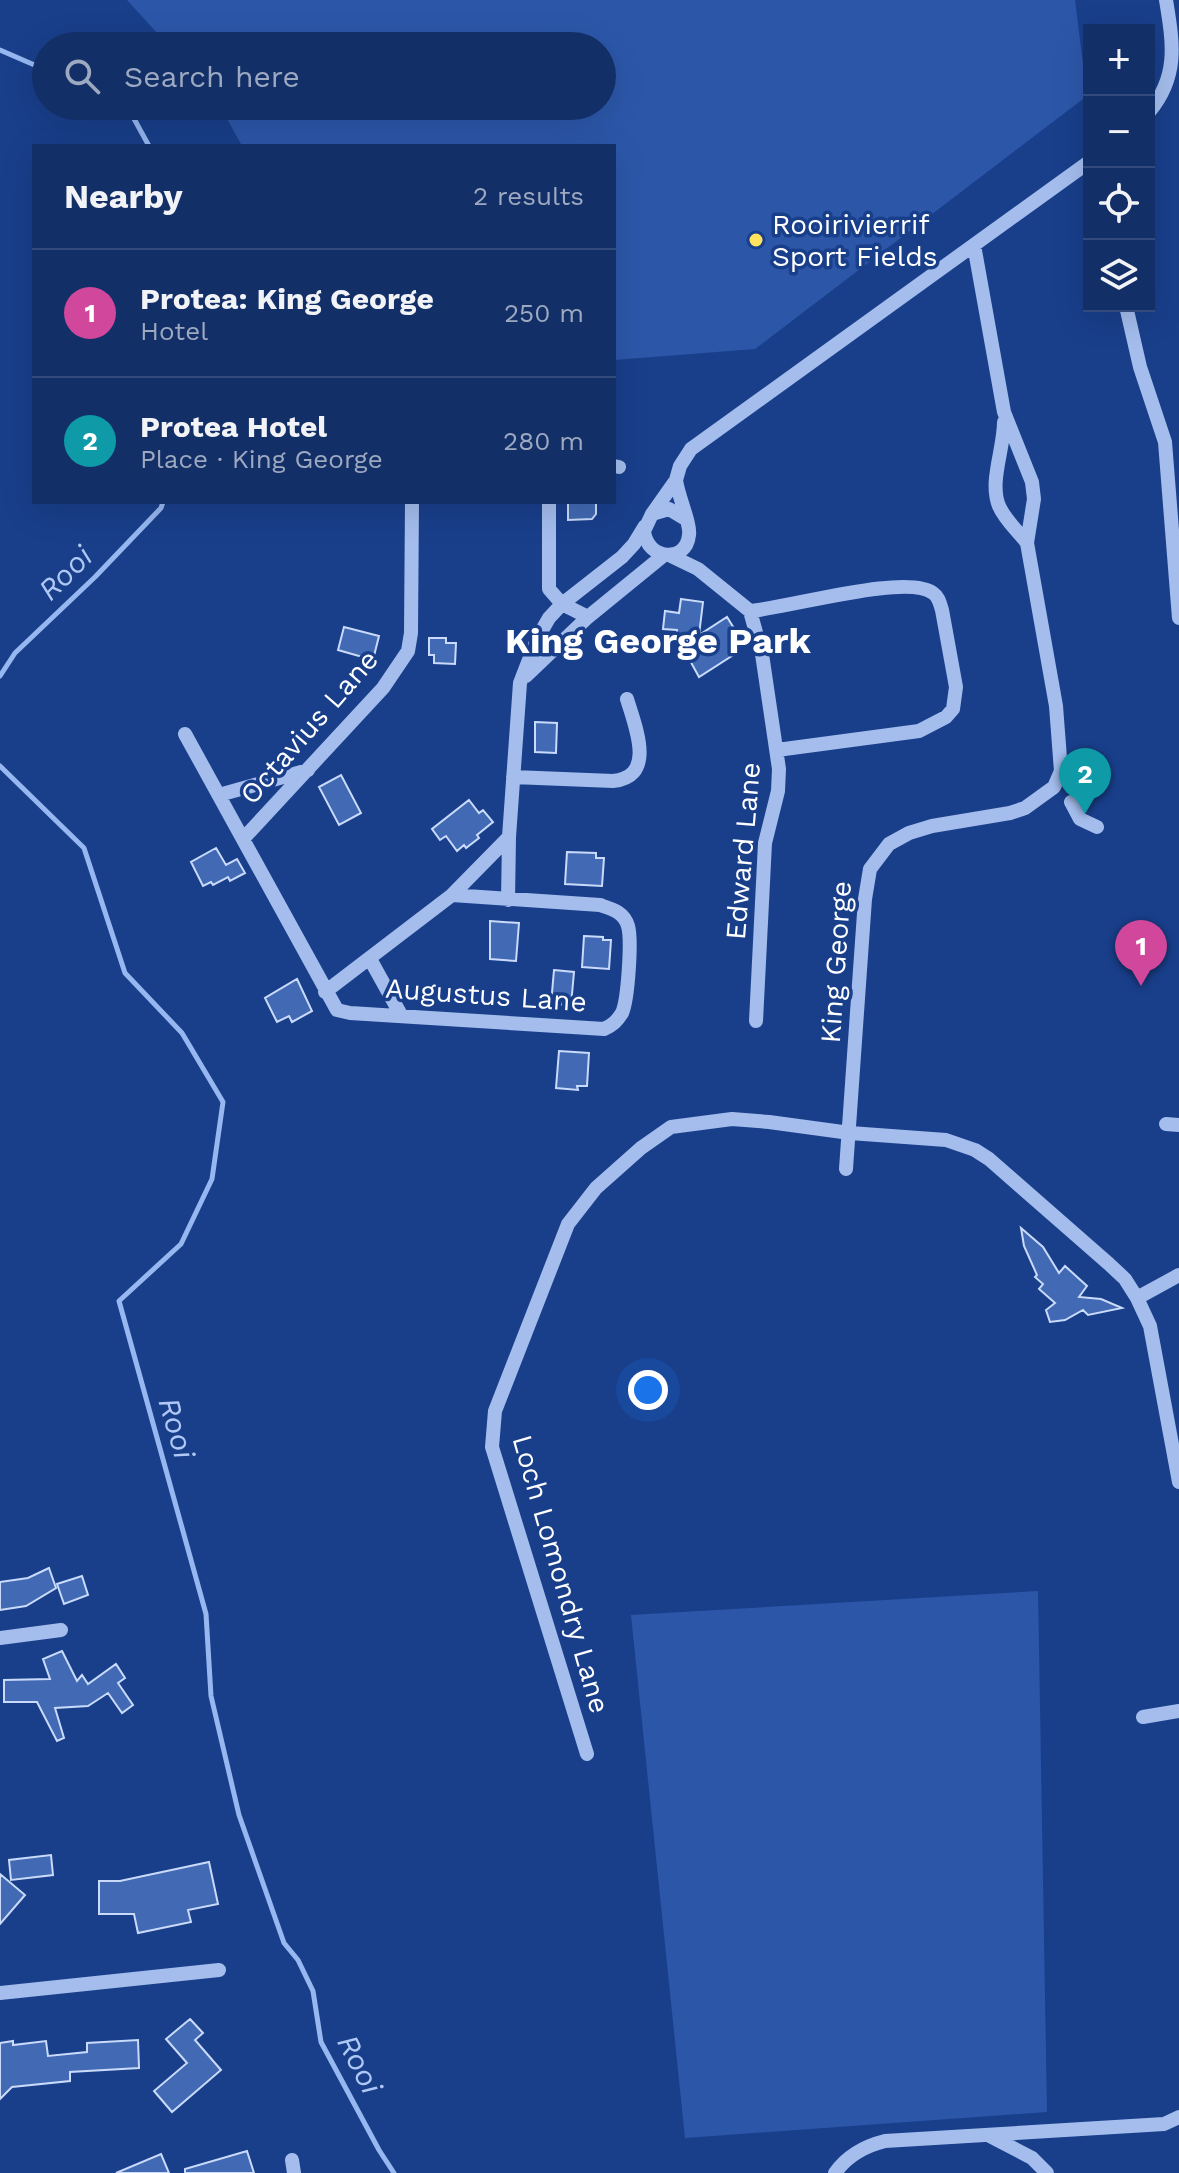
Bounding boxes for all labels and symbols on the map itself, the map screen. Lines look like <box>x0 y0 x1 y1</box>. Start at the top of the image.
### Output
place label: Rooirivierrif Sport Fields <box>772 208 938 273</box>
marker: Rooirivierrif Sport Fields <box>747 231 765 249</box>
water label: Rooi <box>31 538 100 607</box>
district label: King George Park <box>505 620 812 662</box>
street label: Octavius Lane <box>233 643 385 811</box>
pin: 2 <box>1059 748 1111 814</box>
street label: Edward Lane <box>719 761 767 941</box>
street label: King George <box>814 880 858 1044</box>
pin: 1 <box>1115 920 1167 986</box>
street label: Augustus Lane <box>384 972 588 1018</box>
your location <box>628 1370 668 1410</box>
water label: Rooi <box>152 1393 203 1464</box>
street label: Loch Lomondry Lane <box>505 1431 617 1717</box>
water label: Rooi <box>330 2028 390 2101</box>

